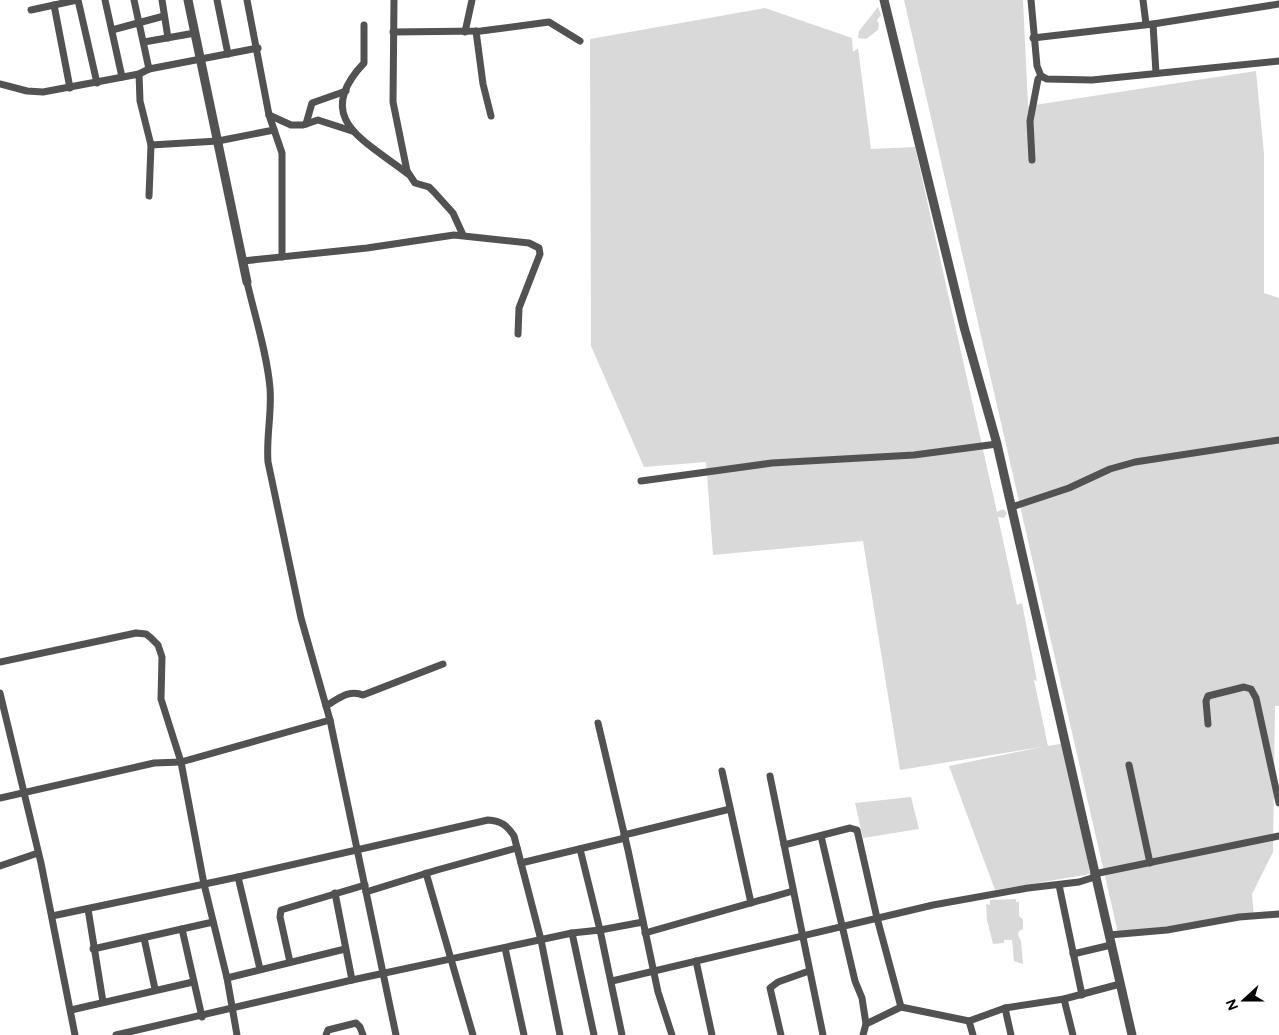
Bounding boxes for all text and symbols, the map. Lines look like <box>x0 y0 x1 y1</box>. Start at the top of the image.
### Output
north arrow <box>1219 975 1269 1025</box>
text: N <box>1222 996 1242 1013</box>

